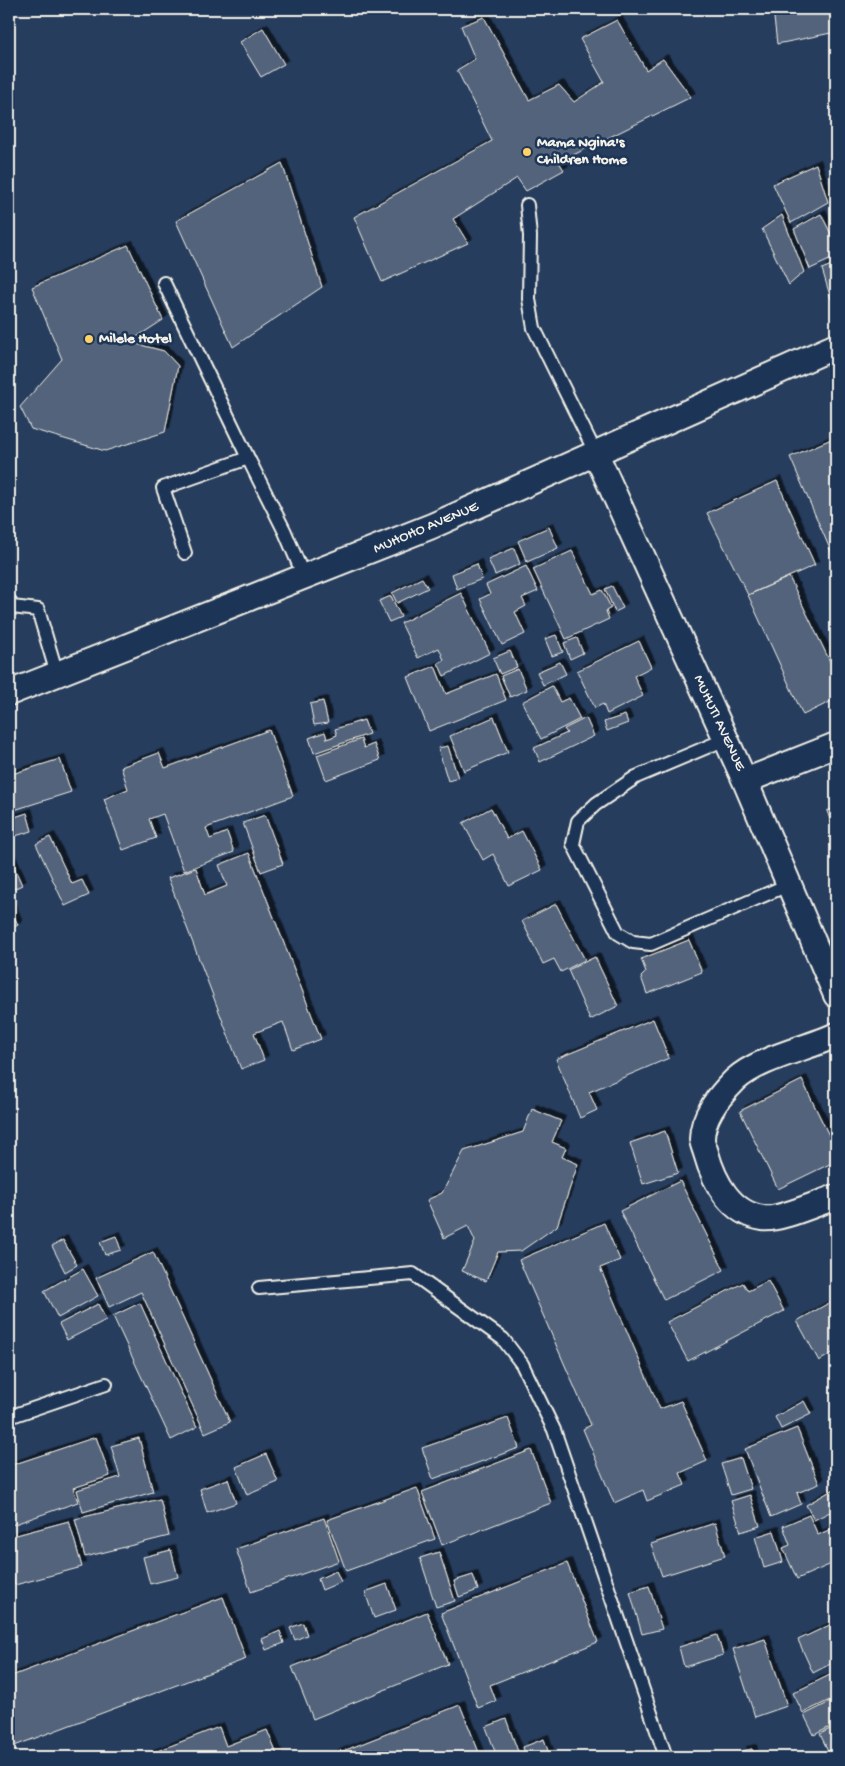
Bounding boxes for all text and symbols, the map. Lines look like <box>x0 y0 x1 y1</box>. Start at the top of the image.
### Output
place label: Mama Ngina's Children Home <box>536 134 628 169</box>
marker: Mama Ngina's Children Home <box>521 146 533 158</box>
place label: Milele Hotel <box>99 330 173 348</box>
marker: Milele Hotel <box>83 333 95 345</box>
street label: MUHOHO AVENUE <box>371 498 482 558</box>
street label: MUHUTI AVENUE <box>689 672 749 774</box>

